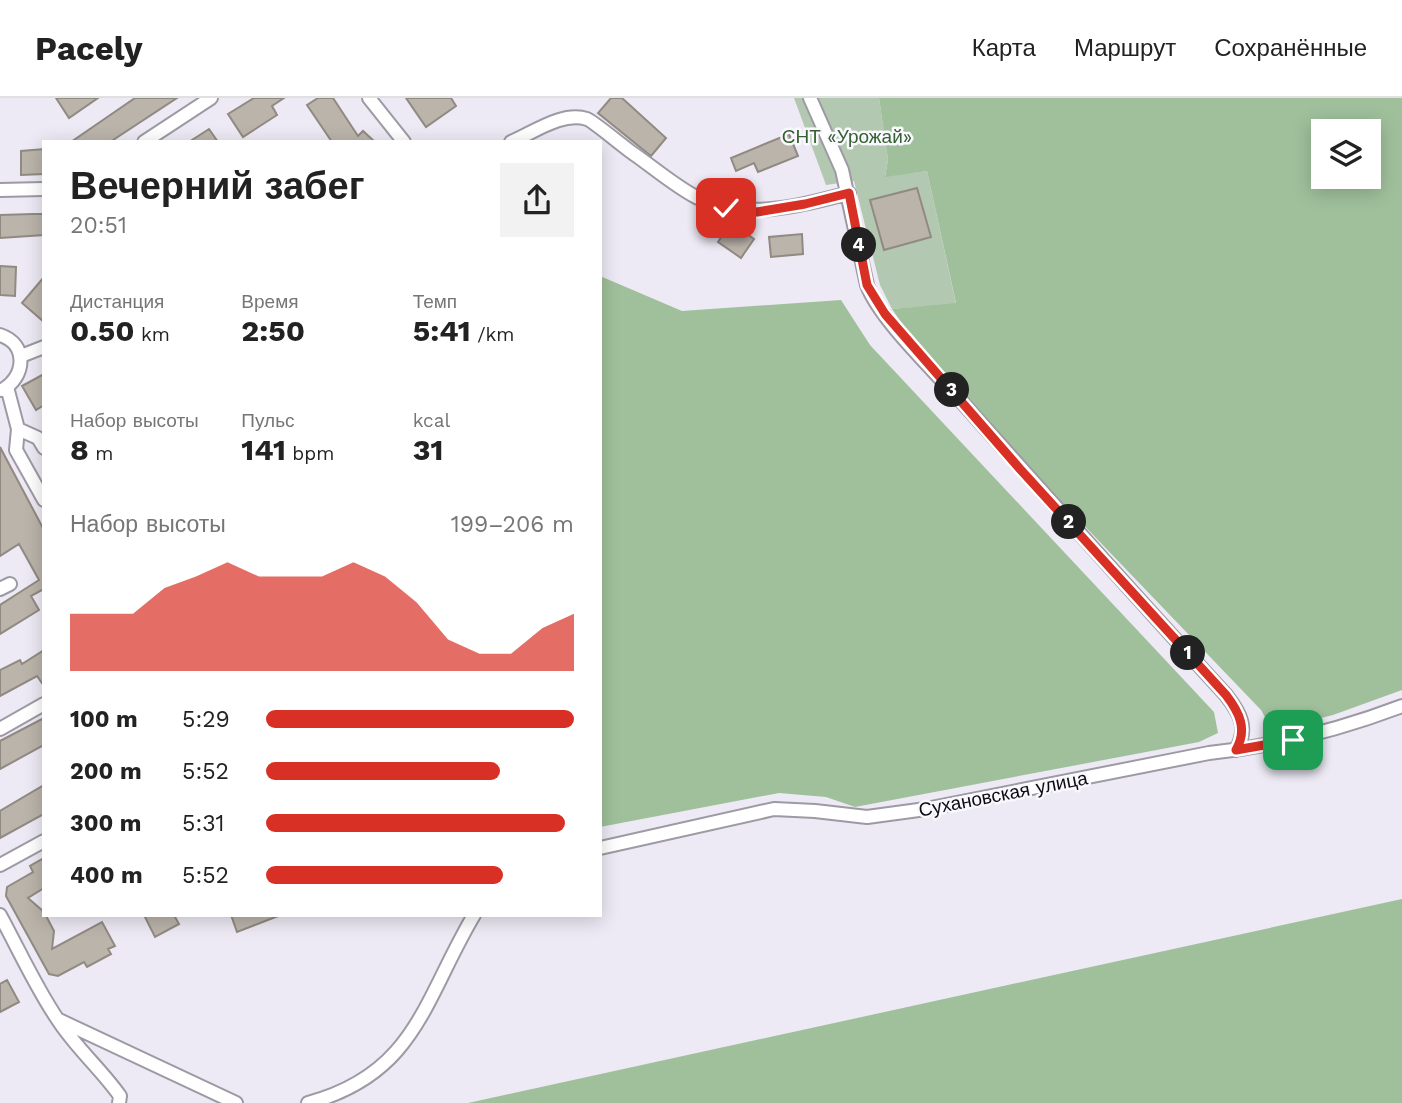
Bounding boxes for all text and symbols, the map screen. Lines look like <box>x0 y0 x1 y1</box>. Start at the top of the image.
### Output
text: Pacely <box>35 29 143 68</box>
text: Карта <box>972 34 1036 62</box>
text: Маршрут <box>1074 34 1176 62</box>
text: Сохранённые <box>1214 34 1367 62</box>
map controls <box>1311 119 1381 189</box>
button: layers <box>1311 119 1381 189</box>
park label: СНТ «Урожай» <box>782 125 912 148</box>
button: share <box>500 163 574 237</box>
text: Вечерний забег <box>70 164 365 208</box>
pin <box>696 178 756 238</box>
icon: check <box>707 189 745 227</box>
text: 20:51 <box>70 212 127 239</box>
pin: 4 <box>842 228 876 262</box>
text: 4 <box>852 233 865 256</box>
text: Дистанция <box>70 290 164 313</box>
text: Время <box>241 290 299 313</box>
text: Темп <box>413 290 457 313</box>
text: 0.50 <box>70 313 135 348</box>
text: 2:50 <box>241 313 305 348</box>
text: 5:41 <box>413 313 471 348</box>
text: km <box>135 323 170 346</box>
text: /km <box>471 323 514 346</box>
pin: 3 <box>934 372 970 408</box>
text: 3 <box>946 378 957 401</box>
text: Набор высоты <box>70 409 199 432</box>
text: Пульс <box>241 409 295 432</box>
text: kcal <box>413 409 450 432</box>
text: 8 <box>70 432 89 467</box>
text: 141 <box>241 432 286 467</box>
text: 31 <box>413 432 443 467</box>
text: m <box>89 442 113 465</box>
text: bpm <box>286 442 334 465</box>
pin: 2 <box>1052 504 1086 540</box>
text: 2 <box>1063 510 1074 533</box>
text: Набор высоты <box>70 511 226 538</box>
text: 199–206 m <box>451 511 574 538</box>
pin: 1 <box>1170 636 1206 670</box>
text: 1 <box>1183 641 1192 664</box>
text: 100 m <box>70 706 138 733</box>
text: 5:29 <box>182 706 230 733</box>
pin <box>1263 710 1323 770</box>
icon: arrive <box>1274 721 1312 759</box>
text: 200 m <box>70 758 142 785</box>
text: 5:52 <box>182 758 229 785</box>
street label: Сухановская улица <box>916 766 1090 822</box>
text: 300 m <box>70 810 141 837</box>
text: 5:31 <box>182 810 225 837</box>
text: 400 m <box>70 862 143 889</box>
text: 5:52 <box>182 862 229 889</box>

